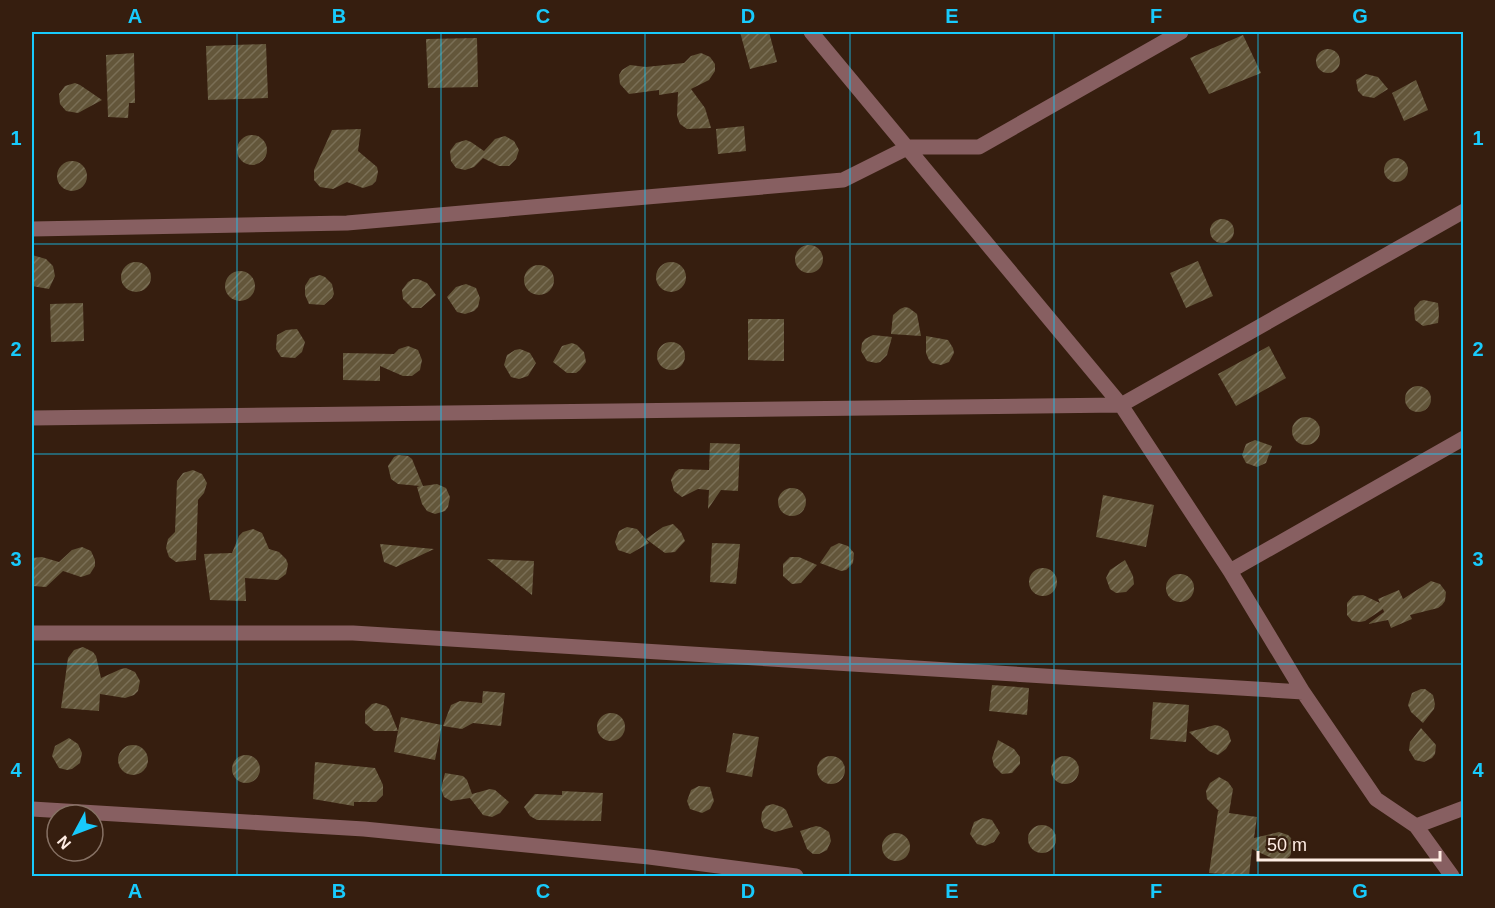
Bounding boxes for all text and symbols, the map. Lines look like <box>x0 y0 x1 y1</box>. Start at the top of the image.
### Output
text: A <box>128 5 142 27</box>
text: B <box>332 5 346 27</box>
text: C <box>536 5 550 27</box>
text: D <box>741 5 755 27</box>
text: E <box>945 5 959 27</box>
text: F <box>1150 5 1162 27</box>
text: G <box>1352 5 1368 27</box>
text: 1 <box>10 127 22 149</box>
text: 1 <box>1472 127 1484 149</box>
text: 2 <box>10 338 22 360</box>
text: 2 <box>1472 338 1484 360</box>
text: 3 <box>10 548 22 570</box>
text: 3 <box>1472 548 1484 570</box>
text: 4 <box>10 759 22 781</box>
text: 4 <box>1472 759 1484 781</box>
north arrow <box>45 803 105 863</box>
scale bar <box>1258 824 1440 862</box>
text: N <box>54 833 74 852</box>
text: 50 m <box>1267 835 1307 855</box>
text: A <box>128 880 142 902</box>
text: B <box>332 880 346 902</box>
text: C <box>536 880 550 902</box>
text: D <box>741 880 755 902</box>
text: E <box>945 880 959 902</box>
text: F <box>1150 880 1162 902</box>
text: G <box>1352 880 1368 902</box>

